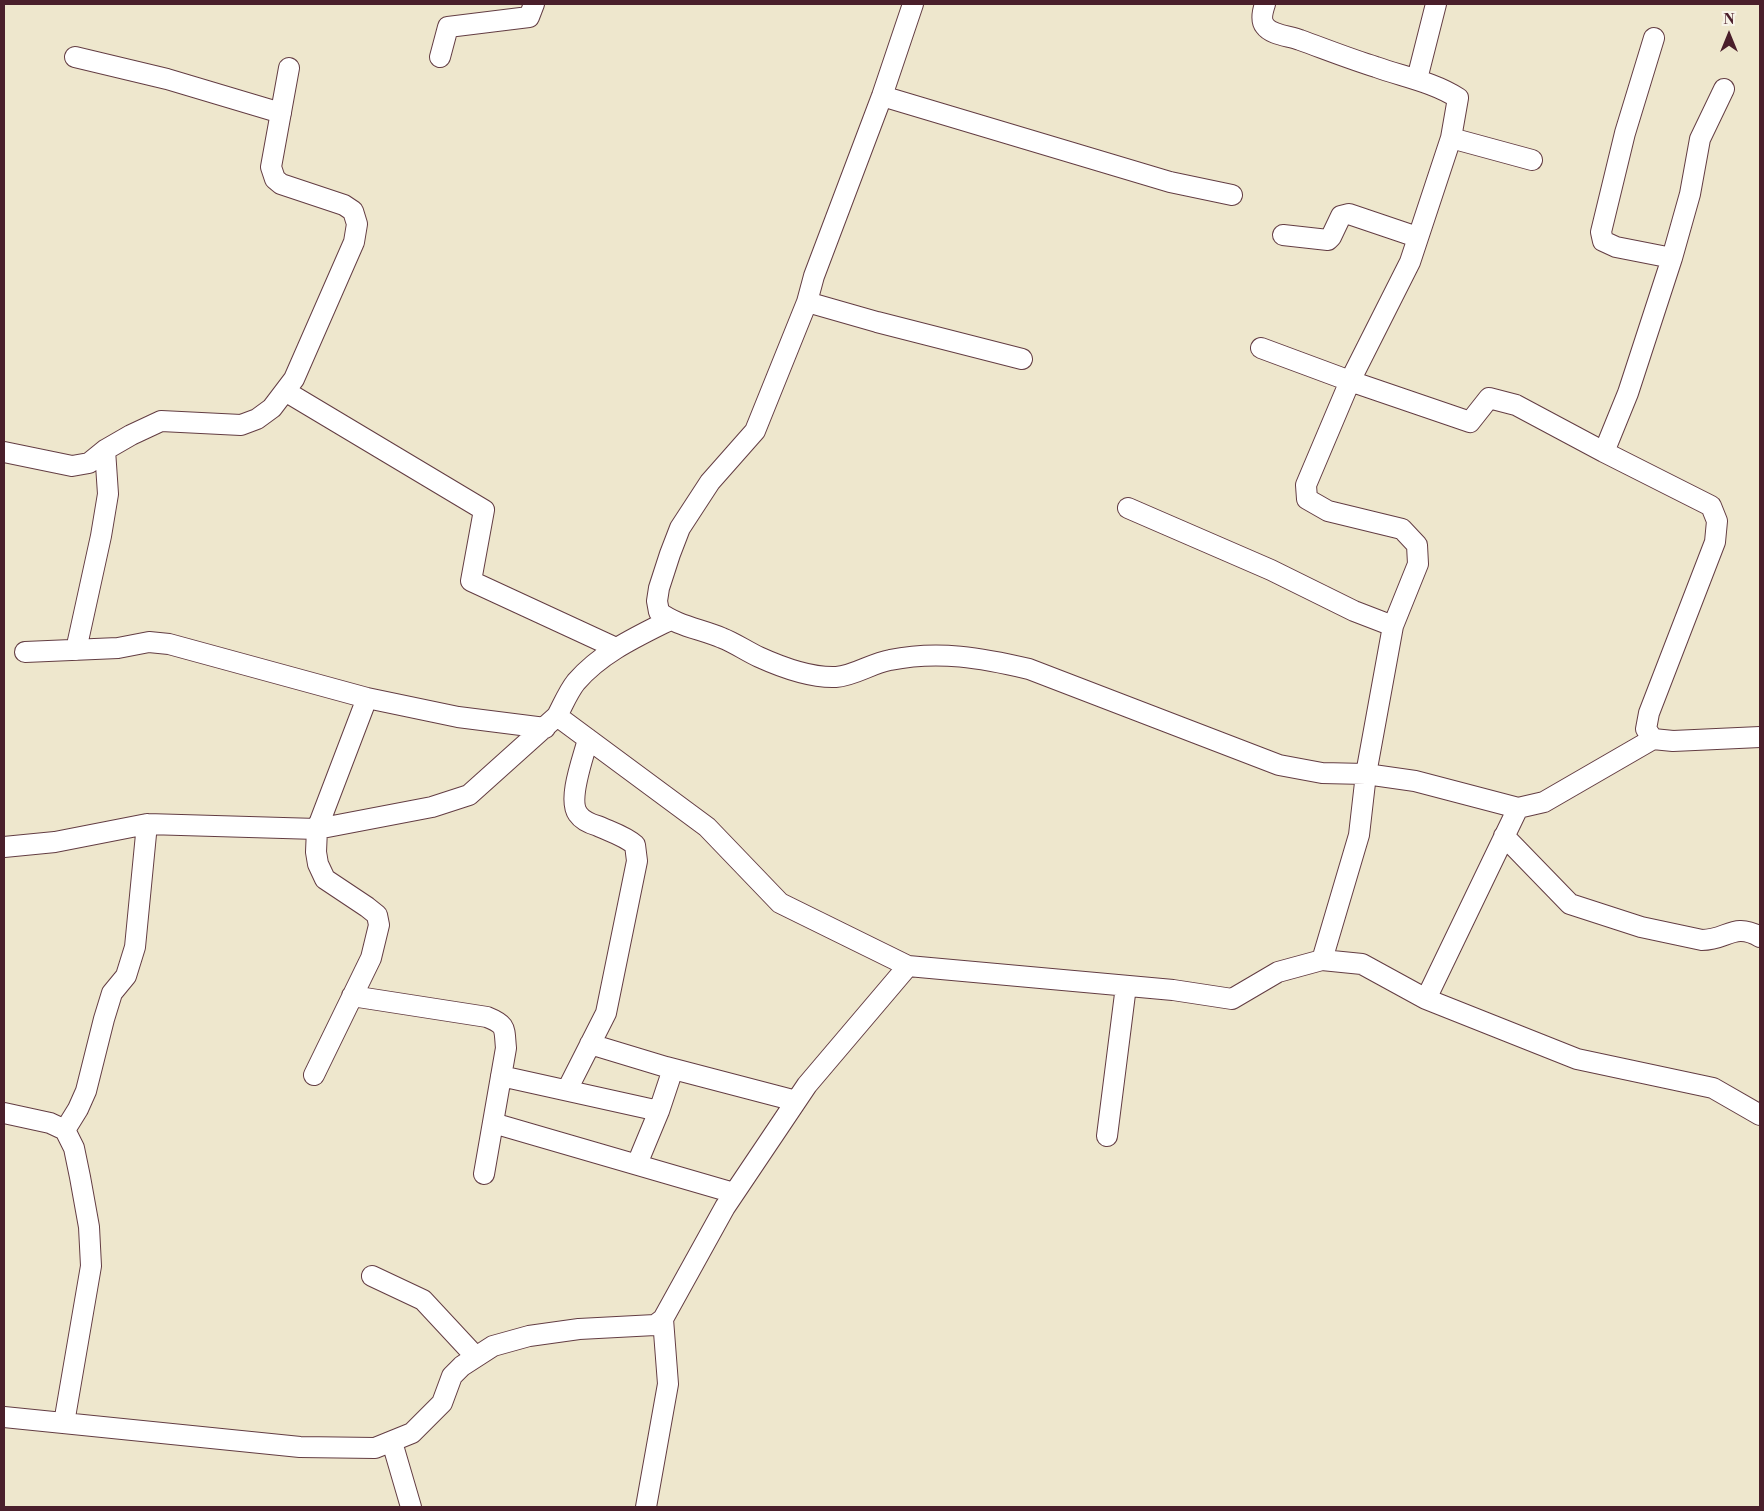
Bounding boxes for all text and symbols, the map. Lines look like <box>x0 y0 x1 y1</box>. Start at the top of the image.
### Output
north arrow <box>1704 10 1754 60</box>
text: N <box>1723 11 1735 29</box>

